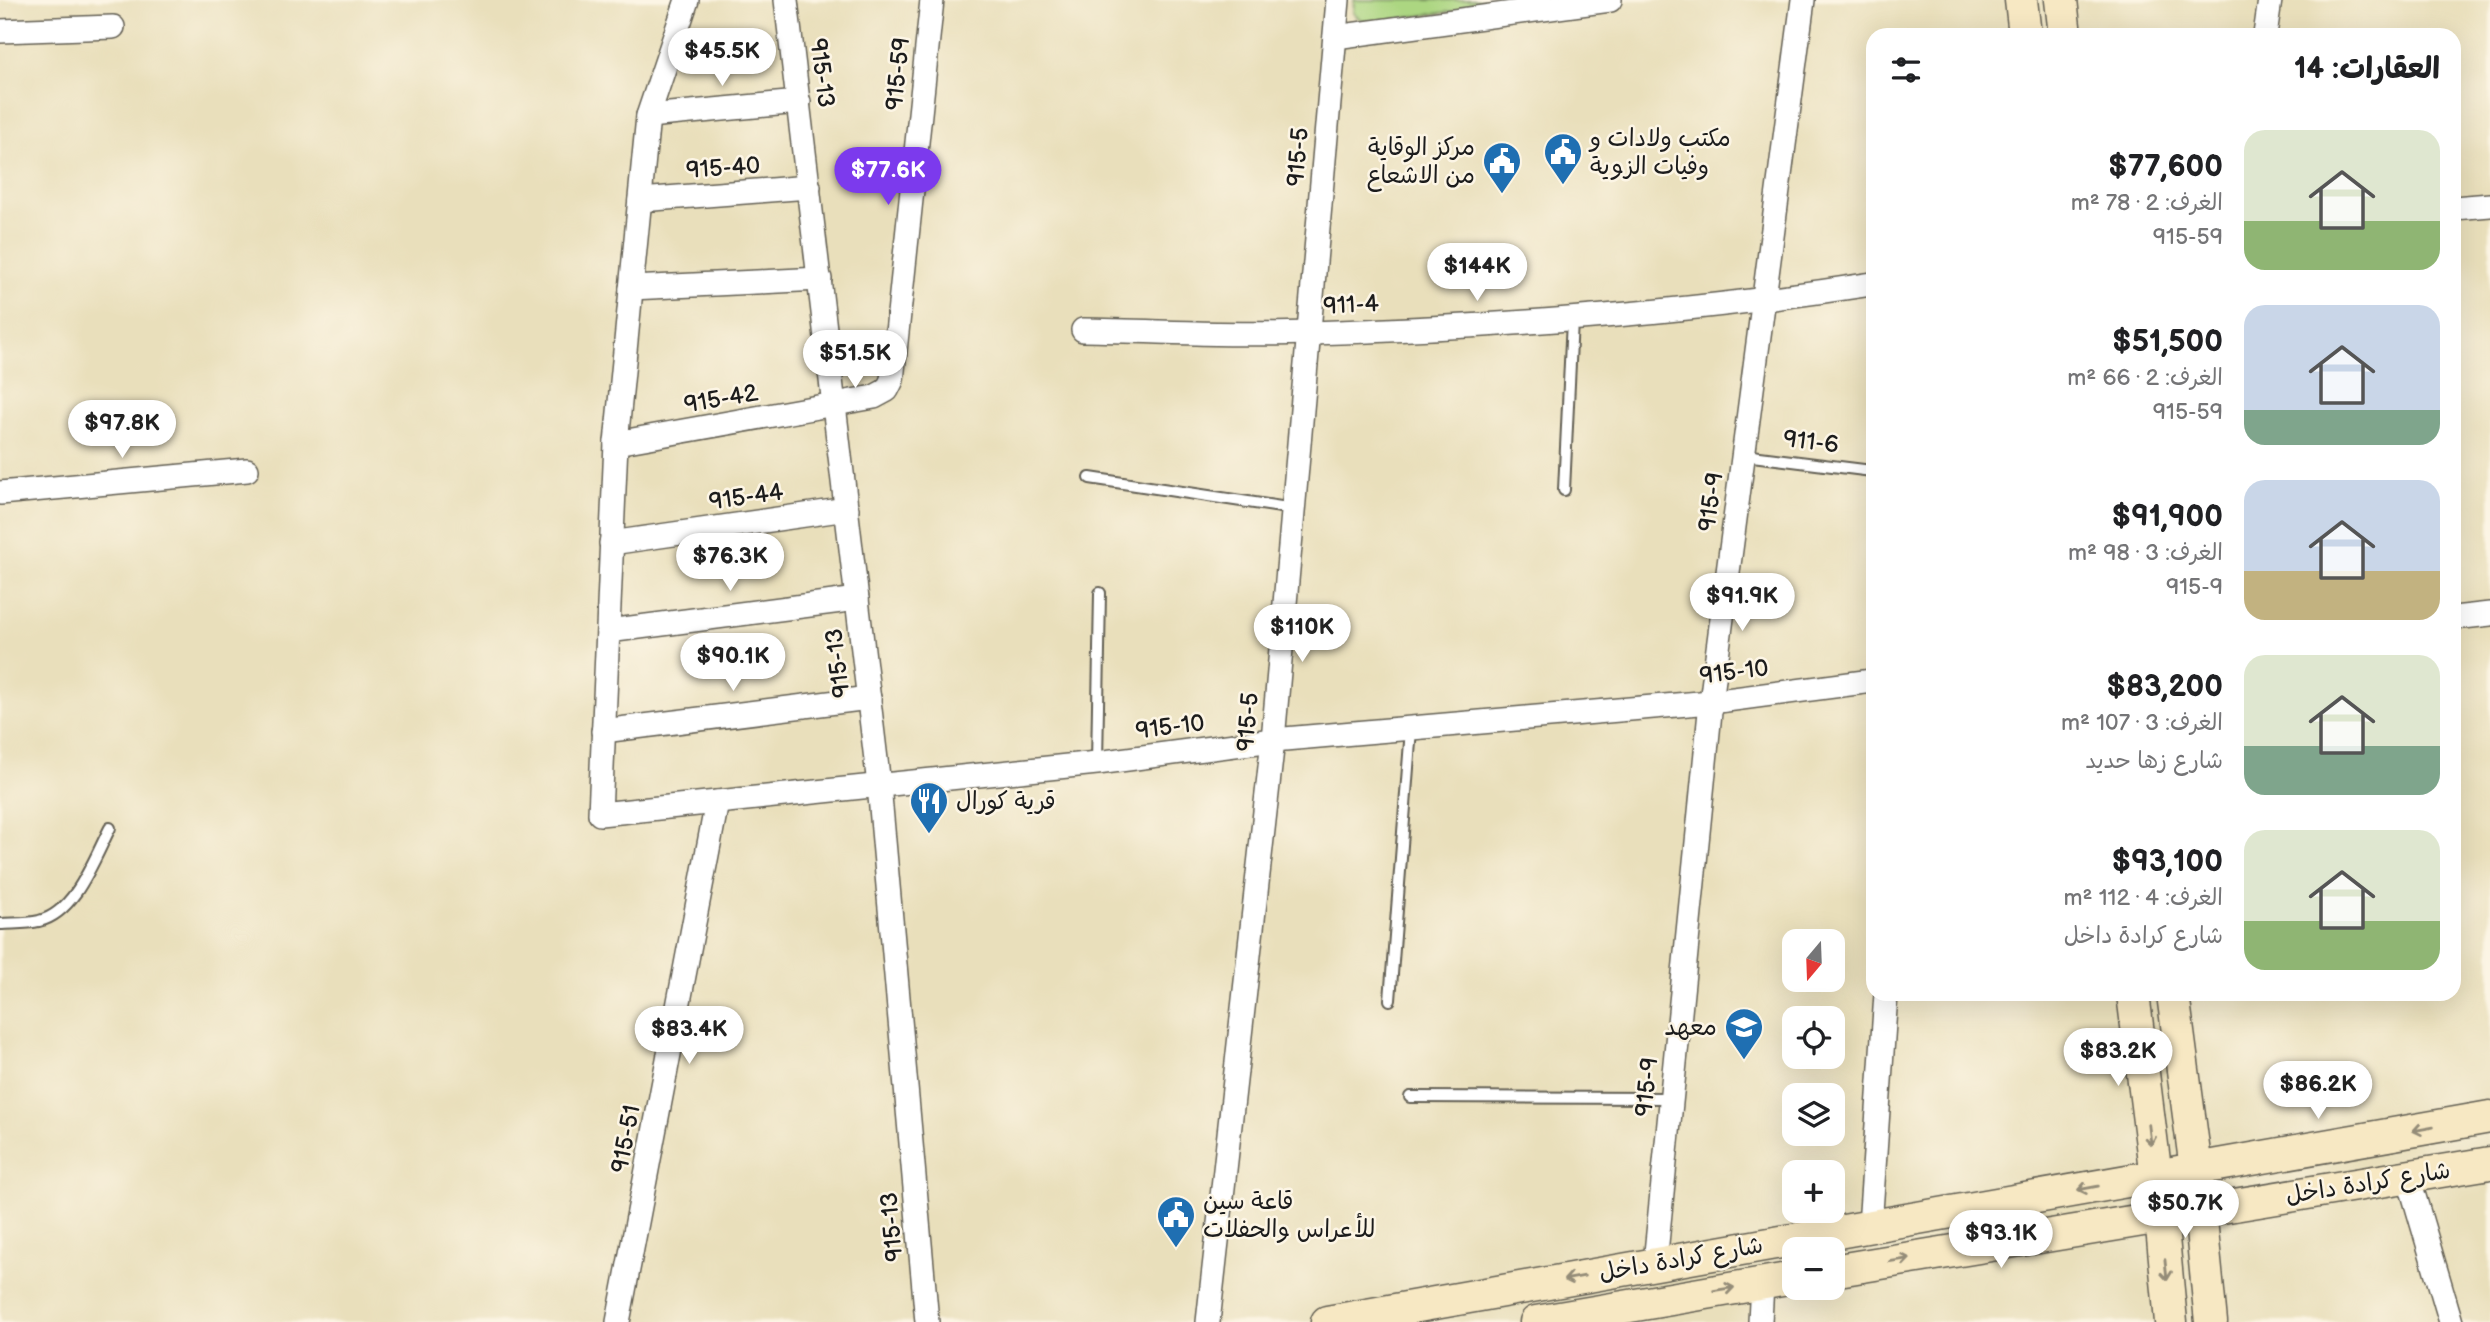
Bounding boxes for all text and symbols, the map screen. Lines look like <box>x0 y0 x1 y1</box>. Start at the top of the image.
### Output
pin: $45.5K <box>665 28 779 88</box>
street label: 915-59 <box>880 36 916 112</box>
text: $45.5K <box>684 37 760 65</box>
street label: 915-13 <box>803 37 841 109</box>
icon: filters <box>1887 51 1925 89</box>
text: العقارات: 14 <box>2294 51 2440 87</box>
place label: مكتب ولادات و وفيات الزوية <box>1588 124 1731 181</box>
street label: 915-5 <box>1281 126 1315 188</box>
public building icon: مكتب ولادات و وفيات الزوية <box>1542 131 1584 186</box>
place label: مركز الوقاية من الاشعاع <box>1366 133 1475 192</box>
public building icon: مركز الوقاية من الاشعاع <box>1481 140 1523 195</box>
pin: $77.6K <box>831 148 945 207</box>
text: $77,600 <box>2108 149 2223 185</box>
street label: 915-40 <box>685 151 761 185</box>
text: $77.6K <box>850 156 926 184</box>
icon: home <box>2300 158 2384 242</box>
text: الغرف: 2 · 78 m² <box>2071 189 2223 217</box>
text: 915-59 <box>2153 223 2223 251</box>
pin: $144K <box>1428 244 1526 303</box>
text: $144K <box>1443 252 1511 280</box>
street label: 911-4 <box>1322 289 1380 321</box>
text: $51,500 <box>2112 324 2223 360</box>
pin: $51.5K <box>798 330 912 390</box>
icon: home <box>2300 333 2384 417</box>
text: $51.5K <box>819 339 891 367</box>
text: الغرف: 2 · 66 m² <box>2067 364 2223 392</box>
street label: 915-42 <box>682 378 760 420</box>
text: 915-59 <box>2153 398 2223 426</box>
pin: $97.8K <box>65 400 179 460</box>
text: $97.8K <box>84 409 160 437</box>
street label: 911-6 <box>1781 424 1841 460</box>
street label: 915-9 <box>1692 470 1730 534</box>
street label: 915-44 <box>707 477 785 517</box>
text: $91,900 <box>2111 499 2223 535</box>
icon: home <box>2300 508 2384 592</box>
pin: $76.3K <box>673 534 787 593</box>
text: الغرف: 3 · 98 m² <box>2068 539 2223 567</box>
text: $76.3K <box>692 542 768 570</box>
text: 915-9 <box>2166 573 2223 601</box>
pin: $91.9K <box>1685 574 1799 633</box>
text: $91.9K <box>1706 582 1778 610</box>
pin: $110K <box>1253 604 1351 664</box>
text: $110K <box>1270 613 1334 641</box>
street label: 915-13 <box>819 627 857 699</box>
pin: $90.1K <box>676 634 790 693</box>
text: $90.1K <box>696 642 770 670</box>
street label: 915-10 <box>1698 653 1770 691</box>
text: $83,200 <box>2106 669 2223 705</box>
icon: home <box>2300 683 2384 767</box>
street label: 915-5 <box>1231 691 1265 753</box>
street label: 915-10 <box>1134 708 1206 746</box>
text: الغرف: 3 · 107 m² <box>2061 709 2223 737</box>
text: شارع زها حديد <box>2085 747 2223 775</box>
restaurant icon: قرية كورال <box>908 780 950 835</box>
place label: قرية كورال <box>956 787 1056 816</box>
text: $93,100 <box>2111 844 2223 880</box>
icon: home <box>2300 858 2384 942</box>
text: الغرف: 4 · 112 m² <box>2064 884 2223 912</box>
text: شارع كرادة داخل <box>2064 922 2223 950</box>
north arrow <box>1782 929 1844 992</box>
map controls <box>1782 929 1845 1300</box>
pin: $83.4K <box>632 1006 746 1066</box>
school or university icon: معهد <box>1723 1006 1765 1061</box>
button: locate <box>1782 1006 1845 1069</box>
place label: معهد <box>1664 1013 1717 1042</box>
text: $83.4K <box>651 1015 727 1043</box>
pin: $83.2K <box>2061 1028 2175 1088</box>
text: $83.2K <box>2080 1037 2156 1065</box>
street label: 915-9 <box>1629 1056 1665 1118</box>
pin: $86.2K <box>2261 1062 2375 1121</box>
text: $86.2K <box>2279 1070 2357 1098</box>
button: layers <box>1782 1083 1845 1146</box>
street label: 915-51 <box>605 1102 647 1176</box>
one-way arrow <box>2144 1123 2157 1146</box>
one-way arrow <box>2412 1123 2435 1136</box>
street label: شارع كرادة داخل <box>2284 1156 2453 1212</box>
button: + <box>1782 1160 1845 1223</box>
pin: $50.7K <box>2128 1180 2242 1240</box>
one-way arrow <box>2077 1181 2100 1195</box>
place label: قاعة سين للأعراس والحفلات <box>1203 1187 1376 1244</box>
text: $50.7K <box>2147 1189 2223 1217</box>
street label: 915-13 <box>875 1191 909 1263</box>
public building icon: قاعة سين للأعراس والحفلات <box>1155 1194 1197 1249</box>
pin: $93.1K <box>1944 1210 2058 1270</box>
text: $93.1K <box>1965 1219 2037 1247</box>
street label: شارع كرادة داخل <box>1597 1230 1766 1290</box>
button: − <box>1782 1237 1845 1300</box>
one-way arrow <box>1888 1253 1911 1266</box>
one-way arrow <box>2159 1258 2172 1280</box>
one-way arrow <box>1563 1272 1586 1285</box>
one-way arrow <box>1712 1282 1735 1295</box>

